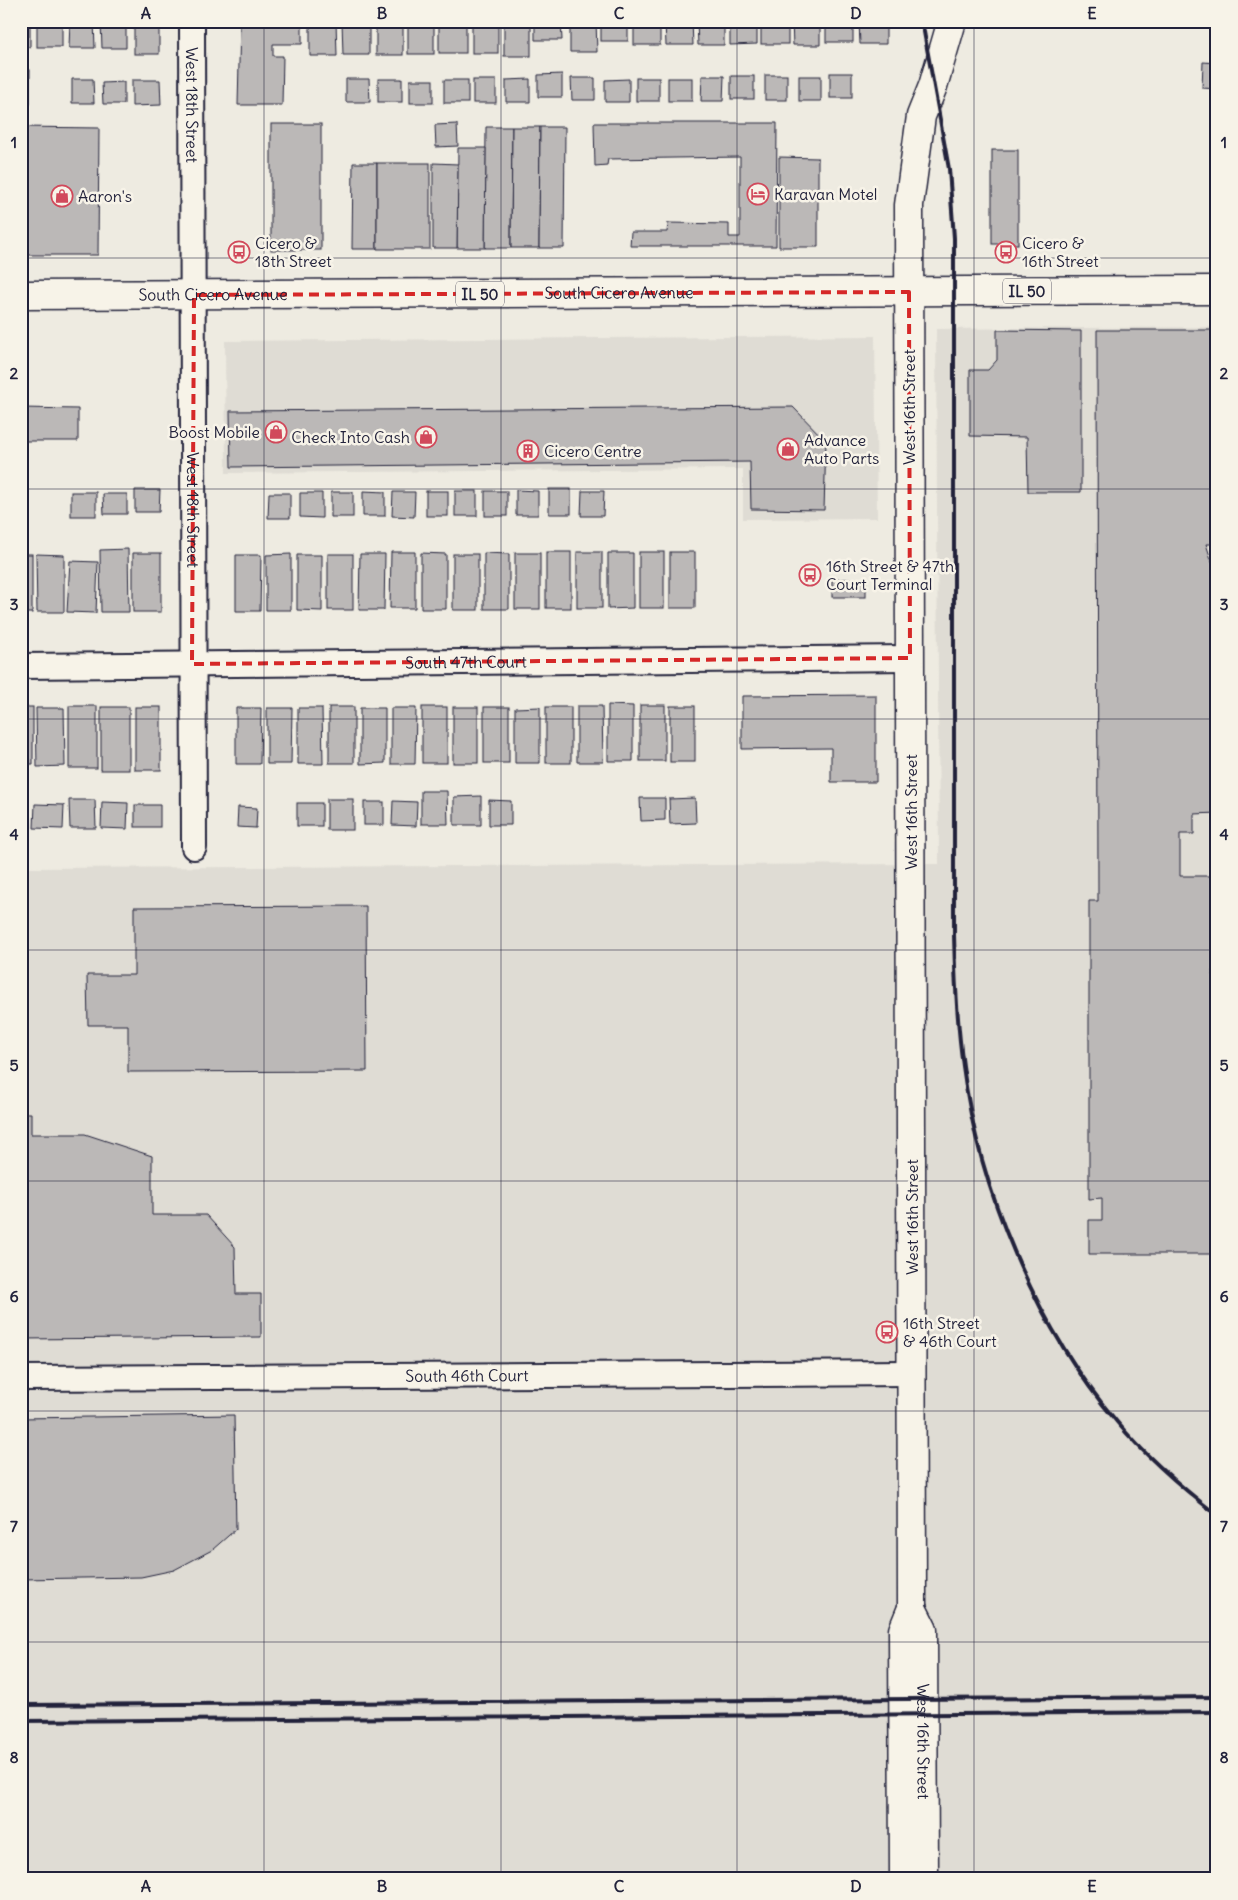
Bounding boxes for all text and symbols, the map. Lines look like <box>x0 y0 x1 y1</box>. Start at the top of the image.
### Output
text: A <box>141 3 151 23</box>
text: B <box>377 3 388 23</box>
text: C <box>614 3 625 23</box>
text: D <box>850 3 862 23</box>
text: E <box>1087 3 1097 23</box>
street label: West 18th Street <box>182 47 202 164</box>
text: 1 <box>11 132 17 152</box>
text: 1 <box>1221 132 1227 152</box>
hotel icon: Karavan Motel <box>746 182 770 206</box>
shop icon: Aaron's <box>50 184 74 208</box>
place label: Karavan Motel <box>774 184 877 204</box>
place label: Aaron's <box>78 186 132 206</box>
place label: Cicero & 18th Street <box>255 233 332 271</box>
place label: Cicero & 16th Street <box>1022 233 1099 271</box>
bus stop icon: Cicero & 18th Street <box>227 240 251 264</box>
bus stop icon: Cicero & 16th Street <box>994 240 1018 264</box>
road number: IL 50 <box>1003 278 1051 304</box>
road number: IL 50 <box>456 282 504 306</box>
street label: South Cicero Avenue <box>544 282 694 303</box>
street label: South Cicero Avenue <box>138 284 288 305</box>
street label: West 16th Street <box>899 349 919 465</box>
text: 2 <box>10 363 19 383</box>
text: 2 <box>1220 363 1229 383</box>
shop icon: Boost Mobile <box>264 420 288 444</box>
place label: Boost Mobile <box>169 422 260 442</box>
shop icon: Check Into Cash <box>414 425 438 449</box>
place label: Check Into Cash <box>291 427 410 447</box>
place label: Advance Auto Parts <box>804 430 879 468</box>
shop icon: Advance Auto Parts <box>776 437 800 461</box>
building icon: Cicero Centre <box>516 439 540 463</box>
place label: Cicero Centre <box>544 441 642 461</box>
street label: West 18th Street <box>183 452 203 569</box>
place label: 16th Street & 47th Court Terminal <box>826 556 954 594</box>
bus stop icon: 16th Street & 47th Court Terminal <box>798 563 822 587</box>
text: 3 <box>9 594 19 614</box>
text: 3 <box>1219 594 1229 614</box>
street label: South 47th Court <box>405 651 528 673</box>
street label: West 16th Street <box>901 754 921 870</box>
text: 4 <box>9 824 19 844</box>
text: 4 <box>1219 824 1229 844</box>
text: 5 <box>9 1055 19 1075</box>
text: 5 <box>1219 1055 1229 1075</box>
street label: West 16th Street <box>902 1159 922 1275</box>
text: 6 <box>9 1286 19 1306</box>
text: 6 <box>1219 1286 1229 1306</box>
place label: 16th Street & 46th Court <box>903 1313 997 1351</box>
bus stop icon: 16th Street & 46th Court <box>875 1320 899 1344</box>
street label: South 46th Court <box>405 1365 529 1386</box>
text: 7 <box>10 1516 18 1536</box>
text: 7 <box>1220 1516 1228 1536</box>
street label: West 16th Street <box>913 1683 934 1800</box>
text: 8 <box>9 1747 19 1767</box>
text: 8 <box>1219 1747 1229 1767</box>
text: A <box>141 1876 151 1896</box>
text: B <box>377 1876 388 1896</box>
text: C <box>614 1876 625 1896</box>
text: D <box>850 1876 862 1896</box>
text: E <box>1087 1876 1097 1896</box>

